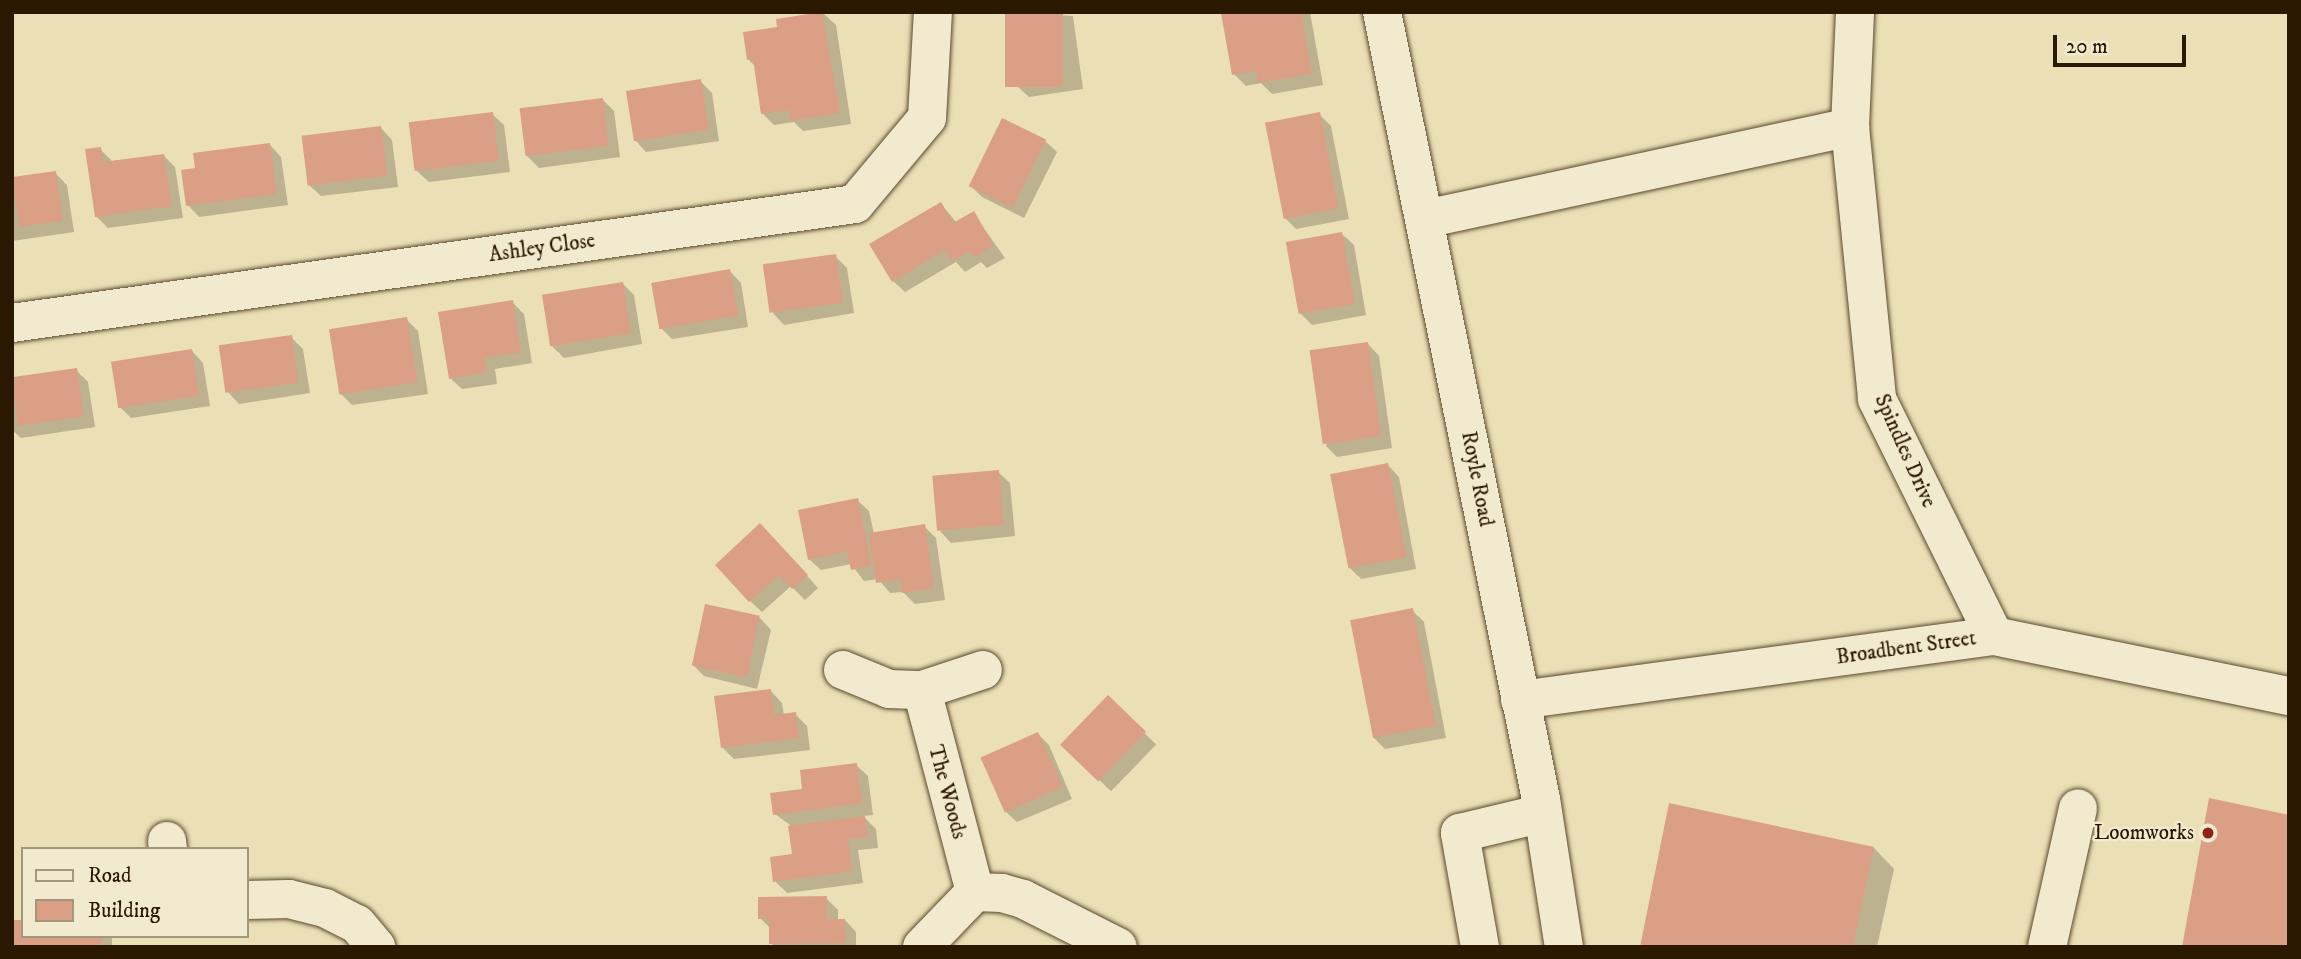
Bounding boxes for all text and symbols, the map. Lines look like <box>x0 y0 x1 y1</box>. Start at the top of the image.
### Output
scale bar <box>2056 21 2189 65</box>
text: 20 m <box>2066 34 2108 60</box>
street label: Ashley Close <box>487 228 597 268</box>
street label: Spindles Drive <box>1869 390 1941 512</box>
street label: Royle Road <box>1455 429 1499 529</box>
street label: Broadbent Street <box>1834 626 1978 670</box>
street label: The Woods <box>922 742 972 842</box>
place label: Loomworks <box>2094 820 2194 846</box>
marker: Loomworks <box>2200 825 2216 841</box>
legend <box>21 847 248 938</box>
text: Road <box>88 863 132 889</box>
text: Building <box>88 898 160 924</box>

